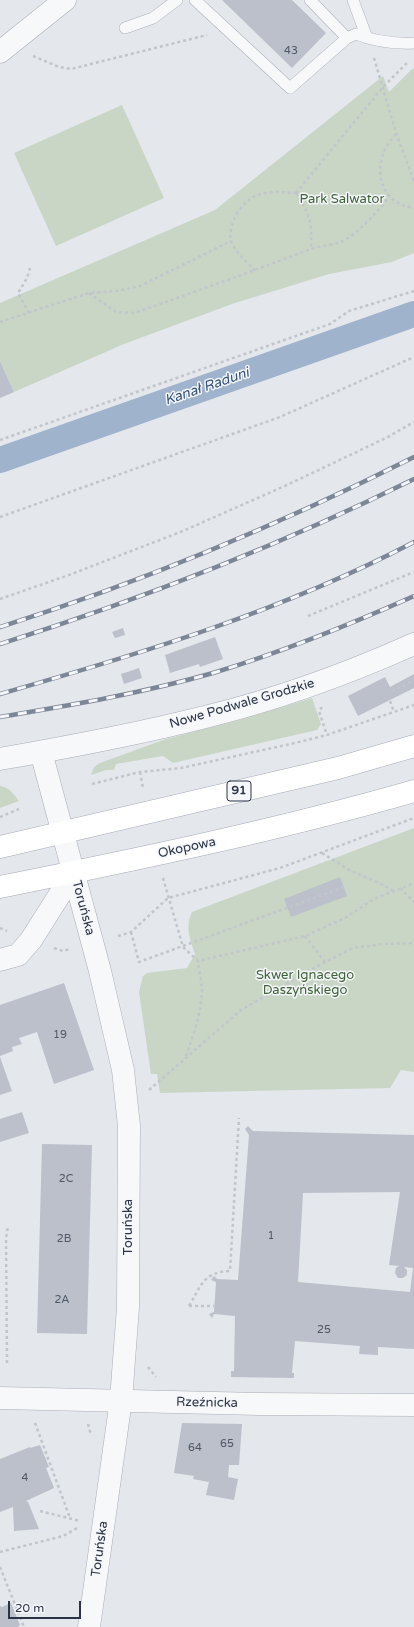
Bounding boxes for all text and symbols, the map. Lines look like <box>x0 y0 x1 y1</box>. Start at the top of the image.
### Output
house number: 43 <box>284 44 298 58</box>
park label: Park Salwator <box>300 192 384 208</box>
water label: Kanał Raduni <box>163 365 251 409</box>
street label: Nowe Podwale Grodzkie <box>168 676 316 732</box>
road number: 91 <box>227 781 251 801</box>
street label: Okopowa <box>157 834 217 862</box>
street label: Toruńska <box>68 879 98 937</box>
park label: Skwer Ignacego Daszyńskiego <box>256 968 354 999</box>
house number: 19 <box>53 1028 67 1042</box>
house number: 2C <box>59 1172 73 1186</box>
street label: Toruńska <box>121 1199 137 1255</box>
house number: 1 <box>268 1229 274 1243</box>
house number: 2B <box>57 1232 71 1246</box>
house number: 2A <box>54 1293 70 1307</box>
house number: 25 <box>317 1323 331 1337</box>
street label: Rzeźnicka <box>176 1395 238 1411</box>
house number: 65 <box>220 1437 234 1451</box>
house number: 64 <box>188 1441 202 1455</box>
house number: 4 <box>22 1471 28 1485</box>
street label: Toruńska <box>88 1520 112 1578</box>
scale bar <box>10 1593 83 1619</box>
text: 20 m <box>15 1601 44 1615</box>

